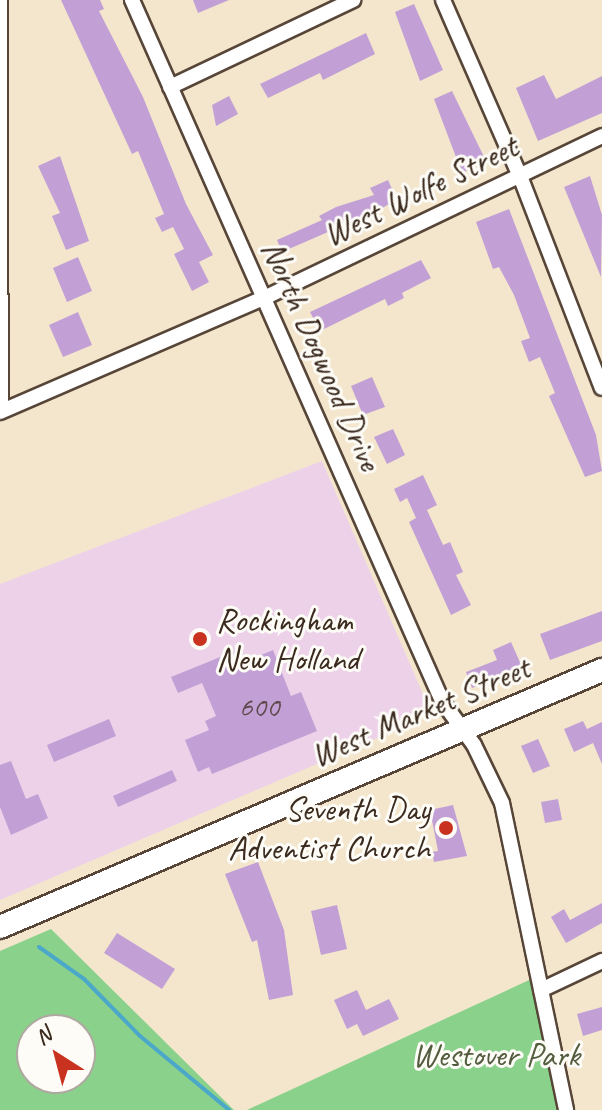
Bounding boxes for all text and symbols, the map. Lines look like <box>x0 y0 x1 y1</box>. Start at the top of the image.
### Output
street label: West Wolfe Street <box>316 125 524 255</box>
street label: North Dogwood Drive <box>253 234 391 476</box>
place label: Rockingham New Holland <box>216 599 358 678</box>
marker: Rockingham New Holland <box>191 630 209 648</box>
street label: West Market Street <box>304 646 536 776</box>
house number: 600 <box>239 688 279 724</box>
place label: Seventh Day Adventist Church <box>228 788 430 868</box>
marker: Seventh Day Adventist Church <box>437 819 455 837</box>
north arrow <box>16 1014 96 1094</box>
text: N <box>29 1021 57 1052</box>
park label: Westover Park <box>412 1035 580 1075</box>

